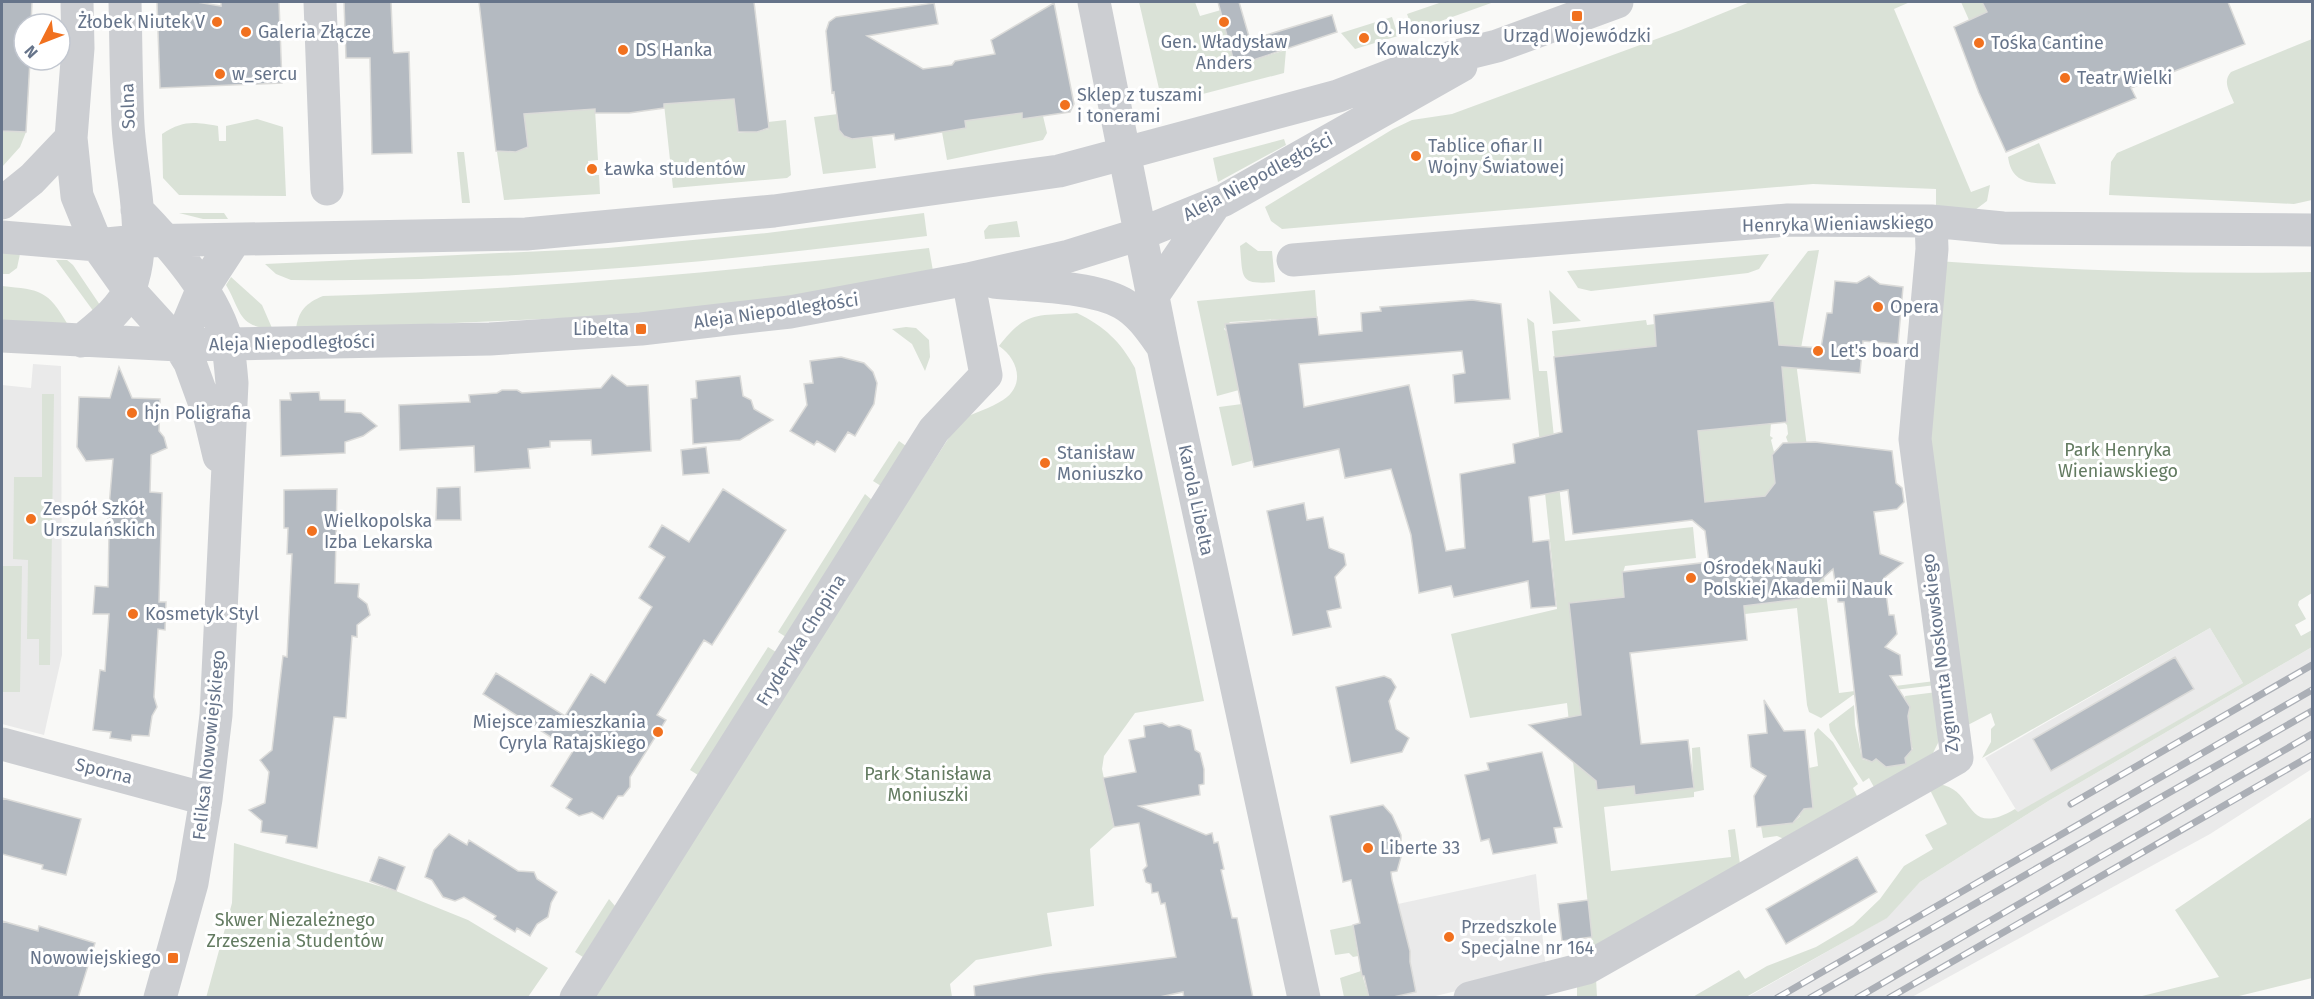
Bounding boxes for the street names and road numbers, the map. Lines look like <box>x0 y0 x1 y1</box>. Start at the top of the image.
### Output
street label: Solna <box>116 83 140 129</box>
street label: Aleja Niepodległości <box>1179 128 1337 226</box>
street label: Henryka Wieniawskiego <box>1742 211 1934 237</box>
street label: Aleja Niepodległości <box>692 289 860 333</box>
street label: Aleja Niepodległości <box>209 331 375 355</box>
street label: Karola Libelta <box>1174 442 1218 558</box>
street label: Zygmunta Noskowskiego <box>1917 552 1963 754</box>
street label: Fryderyka Chopina <box>752 570 850 710</box>
street label: Feliksa Nowowiejskiego <box>188 649 230 841</box>
street label: Sporna <box>73 753 135 789</box>

